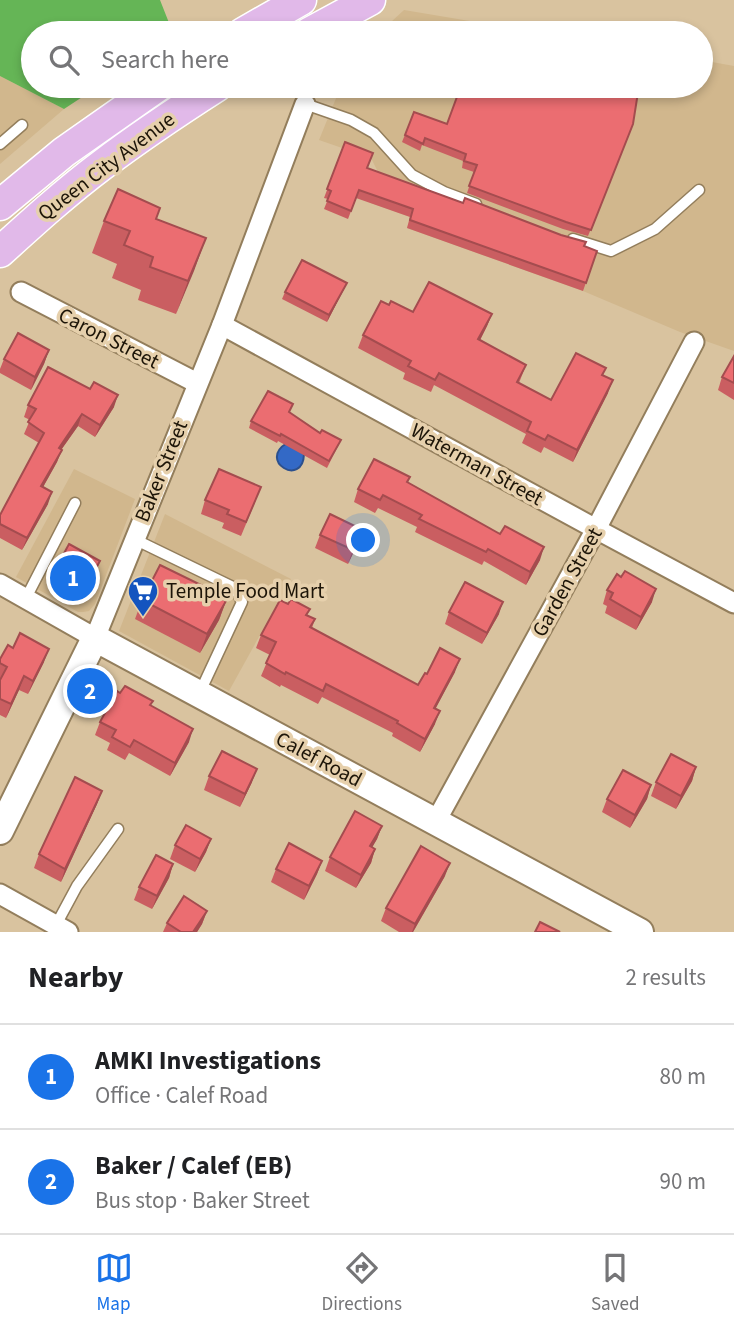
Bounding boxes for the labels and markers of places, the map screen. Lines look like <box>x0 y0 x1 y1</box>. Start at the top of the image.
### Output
pin: 1 <box>50 552 96 604</box>
supermarket icon: Temple Food Mart <box>126 574 160 618</box>
place label: Temple Food Mart <box>166 576 324 606</box>
pin: 2 <box>67 665 113 717</box>

